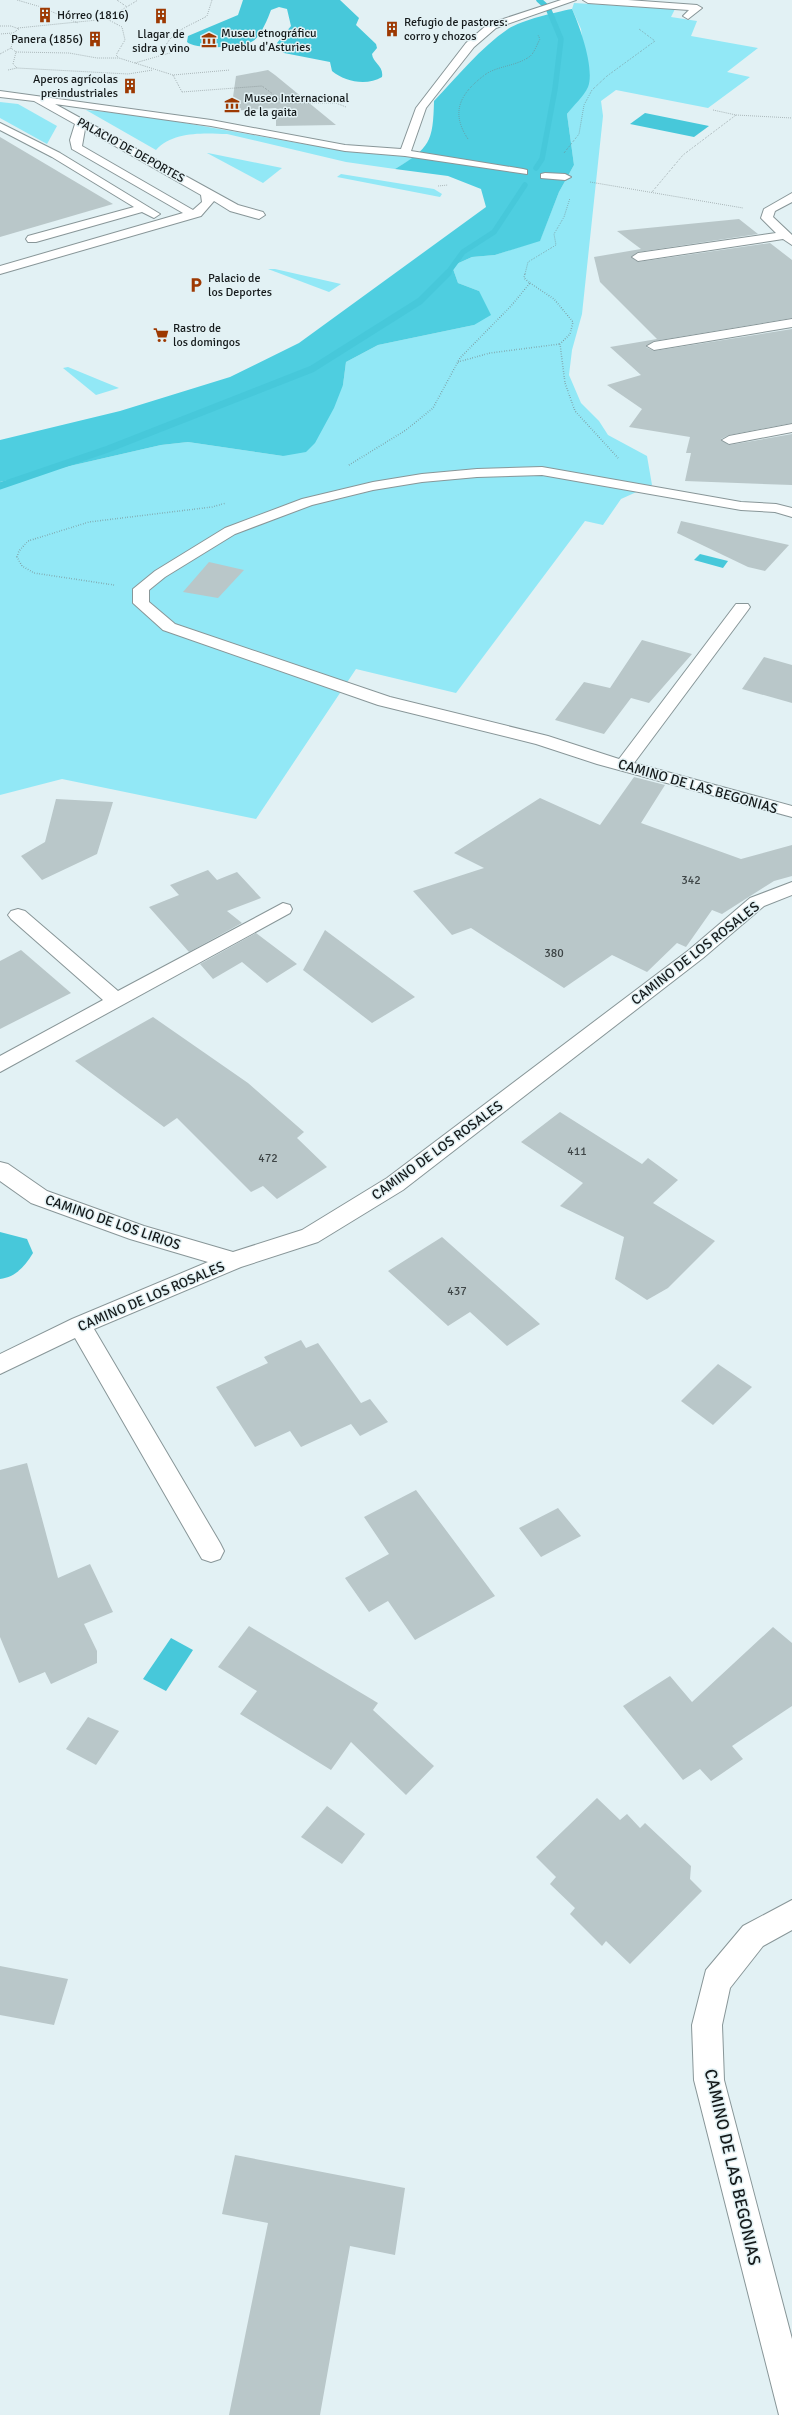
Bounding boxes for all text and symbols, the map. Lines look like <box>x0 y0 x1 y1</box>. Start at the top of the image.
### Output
building icon: Hórreo (1816) <box>36 6 54 24</box>
building icon: Llagar de sidra y vino <box>152 7 170 25</box>
place label: Hórreo (1816) <box>57 8 129 23</box>
place label: Refugio de pastores: corro y chozos <box>404 15 508 44</box>
building icon: Refugio de pastores: corro y chozos <box>383 20 401 38</box>
place label: Museu etnográficu Pueblu d'Asturies <box>221 26 317 55</box>
place label: Llagar de sidra y vino <box>132 27 190 56</box>
building icon: Panera (1856) <box>86 30 104 48</box>
museum icon: Museu etnográficu Pueblu d'Asturies <box>200 31 218 49</box>
place label: Panera (1856) <box>11 32 83 47</box>
place label: Aperos agrícolas preindustriales <box>33 72 118 101</box>
building icon: Aperos agrícolas preindustriales <box>121 77 139 95</box>
place label: Museo Internacional de la gaita <box>244 91 349 120</box>
museum icon: Museo Internacional de la gaita <box>223 96 241 114</box>
street label: PALACIO DE DEPORTES <box>74 115 188 186</box>
place label: Palacio de los Deportes <box>208 271 272 300</box>
parking icon: Palacio de los Deportes <box>187 276 205 294</box>
place label: Rastro de los domingos <box>173 321 240 350</box>
supermarket icon: Rastro de los domingos <box>152 326 170 344</box>
street label: CAMINO DE LAS BEGONIAS <box>616 756 780 818</box>
house number: 342 <box>681 873 701 888</box>
street label: CAMINO DE LOS ROSALES <box>628 898 763 1009</box>
house number: 380 <box>544 946 564 961</box>
street label: CAMINO DE LOS ROSALES <box>368 1097 506 1204</box>
house number: 411 <box>567 1144 587 1159</box>
house number: 472 <box>258 1151 278 1166</box>
street label: CAMINO DE LOS LIRIOS <box>43 1191 183 1254</box>
street label: CAMINO DE LOS ROSALES <box>75 1258 227 1335</box>
house number: 437 <box>447 1284 467 1299</box>
street label: CAMINO DE LAS BEGONIAS <box>700 2067 765 2267</box>

